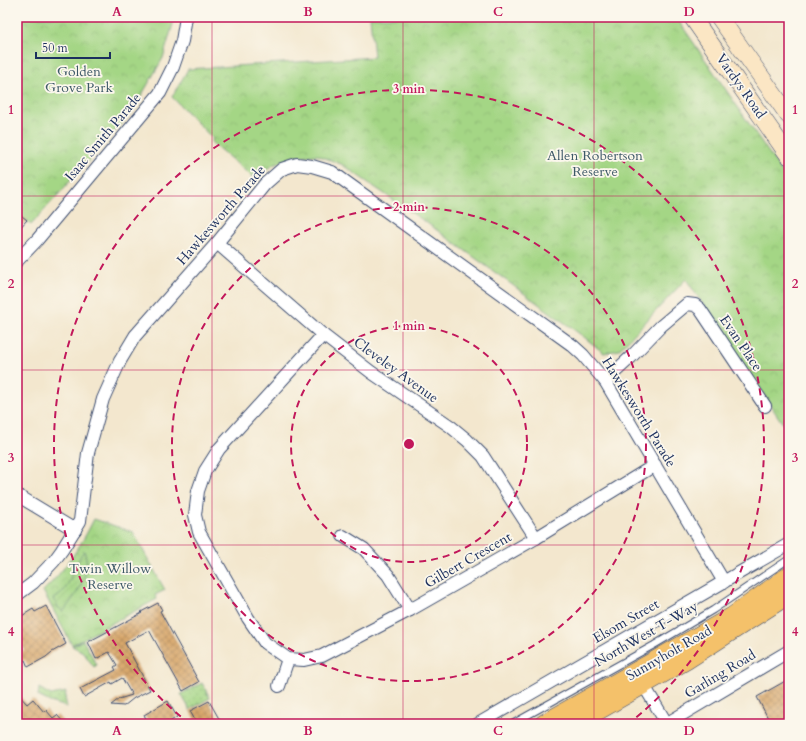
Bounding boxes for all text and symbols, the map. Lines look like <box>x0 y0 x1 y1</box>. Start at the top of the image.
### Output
text: A <box>112 3 122 21</box>
text: B <box>303 3 313 21</box>
text: C <box>493 3 503 21</box>
text: D <box>683 3 695 21</box>
scale bar <box>36 34 110 60</box>
text: 50 m <box>42 40 69 56</box>
street label: Vardys Road <box>712 50 771 123</box>
park label: Golden Grove Park <box>45 62 113 97</box>
text: 3 min <box>393 81 425 97</box>
street label: Isaac Smith Parade <box>60 89 146 185</box>
text: 1 <box>8 101 14 119</box>
text: 1 <box>792 101 798 119</box>
park label: Allen Robertson Reserve <box>547 146 643 181</box>
street label: Hawkesworth Parade <box>172 161 270 269</box>
text: 2 min <box>393 199 425 215</box>
text: 2 <box>8 275 15 293</box>
text: 2 <box>792 275 799 293</box>
street label: Evan Place <box>715 311 767 375</box>
text: 1 min <box>393 318 425 334</box>
street label: Cleveley Avenue <box>350 333 442 407</box>
street label: Hawkesworth Parade <box>597 353 681 471</box>
centre of rings <box>402 437 416 451</box>
text: 3 <box>8 449 15 467</box>
text: 3 <box>792 449 799 467</box>
street label: Gilbert Crescent <box>421 527 516 593</box>
park label: Twin Willow Reserve <box>69 559 152 594</box>
street label: Elsom Street <box>589 594 663 648</box>
street label: NorthWest T-Way <box>591 596 702 671</box>
street label: Sunnyholt Road <box>623 621 716 685</box>
text: 4 <box>8 623 15 641</box>
text: 4 <box>792 623 799 641</box>
street label: Garling Road <box>681 645 760 703</box>
text: A <box>112 722 122 740</box>
text: B <box>303 722 313 740</box>
text: C <box>493 722 503 740</box>
text: D <box>683 722 695 740</box>

